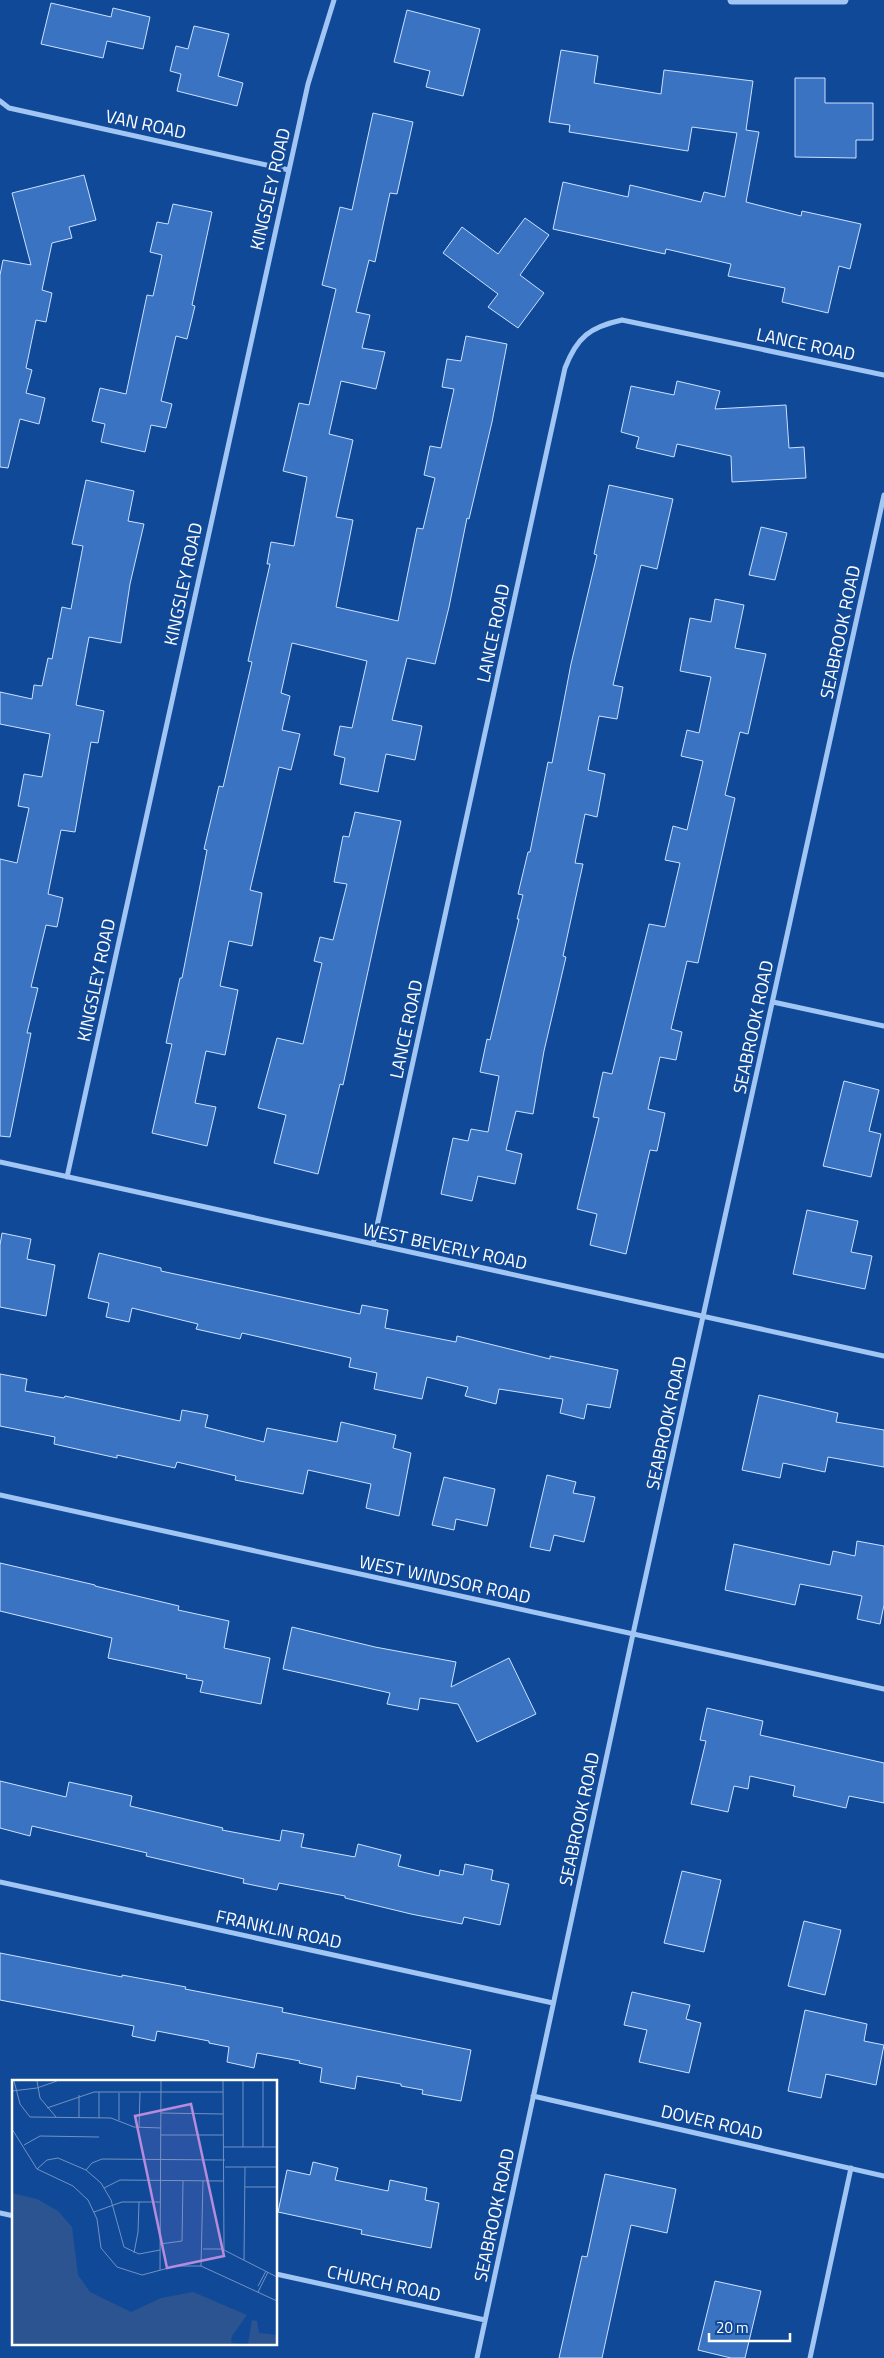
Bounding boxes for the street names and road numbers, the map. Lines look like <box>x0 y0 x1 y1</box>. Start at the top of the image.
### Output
street label: VAN ROAD <box>103 102 189 146</box>
street label: KINGSLEY ROAD <box>243 125 297 253</box>
street label: LANCE ROAD <box>754 320 858 368</box>
street label: KINGSLEY ROAD <box>157 520 209 648</box>
street label: SEABROOK ROAD <box>813 563 867 701</box>
street label: LANCE ROAD <box>469 581 517 685</box>
street label: KINGSLEY ROAD <box>70 916 122 1044</box>
street label: SEABROOK ROAD <box>726 958 780 1096</box>
street label: LANCE ROAD <box>382 977 430 1081</box>
street label: WEST BEVERLY ROAD <box>360 1215 530 1277</box>
street label: SEABROOK ROAD <box>639 1354 693 1492</box>
street label: WEST WINDSOR ROAD <box>357 1548 533 1610</box>
street label: SEABROOK ROAD <box>552 1750 606 1888</box>
street label: FRANKLIN ROAD <box>214 1903 344 1955</box>
street label: DOVER ROAD <box>658 2097 766 2147</box>
street label: SEABROOK ROAD <box>467 2146 521 2284</box>
street label: CHURCH ROAD <box>325 2258 443 2308</box>

